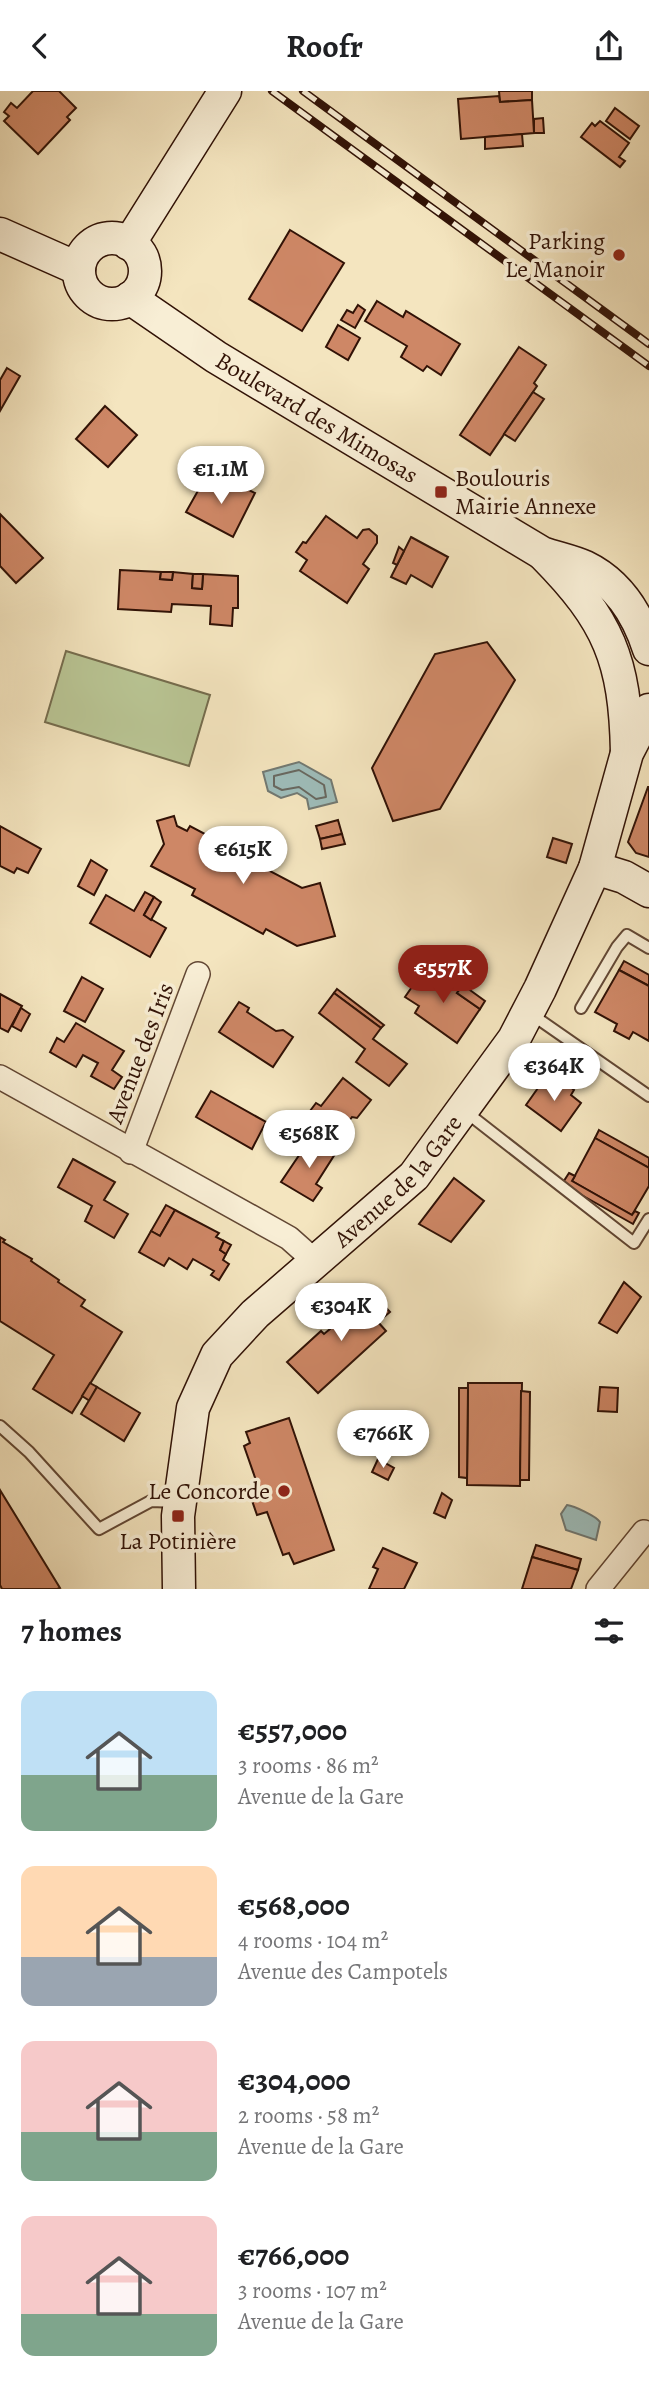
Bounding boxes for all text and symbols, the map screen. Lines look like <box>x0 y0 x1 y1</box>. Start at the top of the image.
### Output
text: Roofr <box>286 24 363 68</box>
icon: back <box>21 27 59 65</box>
icon: share <box>590 27 628 65</box>
place label: Parking Le Manoir <box>505 225 605 285</box>
marker: Parking Le Manoir <box>611 247 627 263</box>
street label: Boulevard des Mimosas <box>210 344 424 491</box>
pin: €1.1M <box>172 447 270 506</box>
text: €1.1M <box>193 453 249 484</box>
place label: Boulouris Mairie Annexe <box>455 462 596 522</box>
marker: Boulouris Mairie Annexe <box>433 484 449 500</box>
pin: €615K <box>194 827 292 886</box>
text: €615K <box>214 833 272 864</box>
pin: €557K <box>394 946 492 1005</box>
text: €557K <box>414 952 472 983</box>
street label: Avenue des Iris <box>98 978 182 1129</box>
pin: €364K <box>505 1044 603 1103</box>
text: €364K <box>524 1050 584 1081</box>
street label: Avenue de la Gare <box>326 1108 469 1255</box>
pin: €568K <box>260 1111 358 1170</box>
text: €568K <box>279 1117 339 1148</box>
pin: €304K <box>292 1283 390 1343</box>
text: €304K <box>311 1290 371 1321</box>
pin: €766K <box>334 1411 432 1470</box>
text: €766K <box>353 1417 413 1448</box>
place label: Le Concorde <box>148 1475 270 1507</box>
marker: Le Concorde <box>276 1483 292 1499</box>
marker: La Potinière <box>170 1508 186 1524</box>
place label: La Potinière <box>119 1525 237 1557</box>
text: 7 homes <box>21 1611 122 1651</box>
icon: filters <box>590 1612 628 1650</box>
text: €557,000 <box>238 1710 347 1750</box>
icon: home <box>77 1719 161 1803</box>
text: 3 rooms · 86 m² <box>238 1750 379 1781</box>
text: Avenue de la Gare <box>238 1781 404 1812</box>
text: €568,000 <box>238 1885 350 1925</box>
icon: home <box>77 1894 161 1978</box>
text: 4 rooms · 104 m² <box>238 1925 388 1956</box>
text: Avenue des Campotels <box>238 1956 448 1987</box>
text: €304,000 <box>238 2060 351 2100</box>
icon: home <box>77 2069 161 2153</box>
text: 2 rooms · 58 m² <box>238 2100 379 2131</box>
text: Avenue de la Gare <box>238 2131 404 2162</box>
text: €766,000 <box>238 2235 349 2275</box>
icon: home <box>77 2244 161 2328</box>
text: 3 rooms · 107 m² <box>238 2275 387 2306</box>
text: Avenue de la Gare <box>238 2306 404 2337</box>

